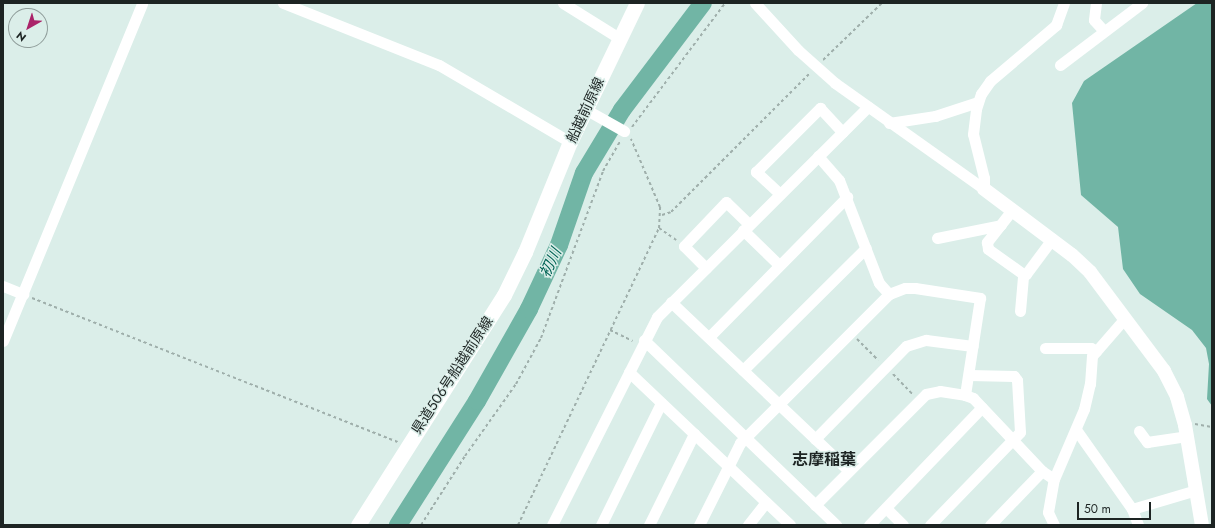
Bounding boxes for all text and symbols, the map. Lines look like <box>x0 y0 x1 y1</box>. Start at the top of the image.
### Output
north arrow <box>8 8 48 48</box>
text: N <box>13 28 30 46</box>
street label: 船越前原線 <box>563 75 607 145</box>
water label: 初川 <box>537 246 565 280</box>
street label: 県道506号船越前原線 <box>408 313 496 437</box>
district label: 志摩稲葉 <box>792 450 856 470</box>
scale bar <box>1079 494 1153 520</box>
text: 50 m <box>1084 500 1111 518</box>

